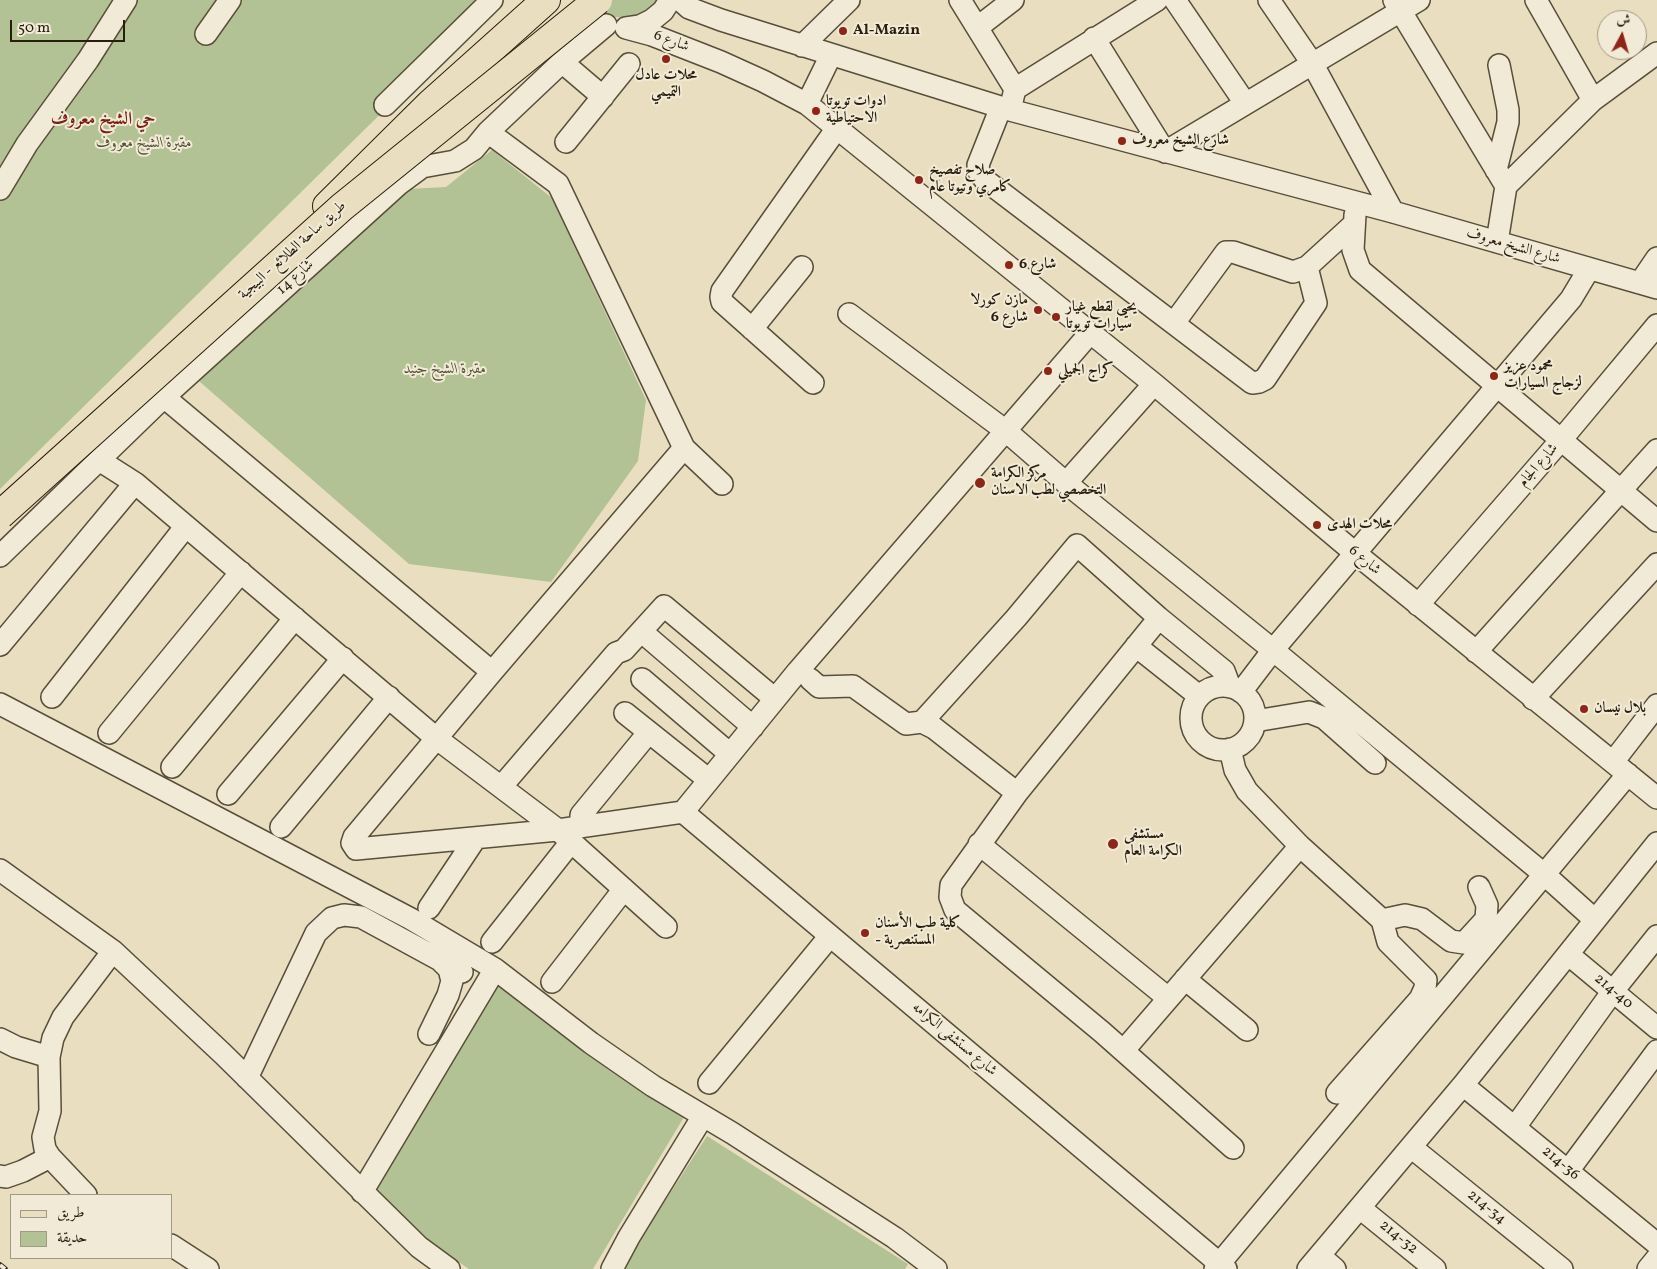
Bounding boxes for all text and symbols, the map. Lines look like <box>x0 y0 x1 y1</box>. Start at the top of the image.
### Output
scale bar <box>12 10 128 42</box>
north arrow <box>1597 10 1647 60</box>
text: ش <box>1616 10 1631 31</box>
text: 50 m <box>18 18 50 39</box>
place label: Al-Mazin <box>853 22 920 40</box>
marker: Al-Mazin <box>837 25 849 37</box>
street label: شارع 6 <box>651 27 691 57</box>
marker: محلات عادل التميمي <box>660 53 672 65</box>
place label: محلات عادل التميمي <box>635 67 697 102</box>
place label: ادوات تويوتا الاحتياطية <box>826 93 886 128</box>
marker: ادوات تويوتا الاحتياطية <box>810 105 822 117</box>
district label: حي الشيخ معروف <box>51 110 155 132</box>
place label: شارع الشيخ معروف <box>1132 132 1229 150</box>
park label: مقبرة الشيخ معروف <box>96 135 192 153</box>
marker: شارع الشيخ معروف <box>1116 135 1128 147</box>
place label: صلاح تفصيخ كامري وتيوتا عام <box>929 162 1011 197</box>
marker: صلاح تفصيخ كامري وتيوتا عام <box>913 174 925 186</box>
street label: طريق ساحة الطلائع - البيجية <box>235 198 351 304</box>
street label: شارع الشيخ معروف <box>1464 225 1562 269</box>
place label: شارع 6 <box>1019 256 1056 274</box>
street label: شارع 14 <box>274 257 318 299</box>
marker: شارع 6 <box>1003 259 1015 271</box>
place label: مازن كورلا شارع 6 <box>970 292 1028 327</box>
place label: يحيى لقطع غيار سيارات تويوتا <box>1066 299 1137 334</box>
marker: مازن كورلا شارع 6 <box>1032 304 1044 316</box>
marker: يحيى لقطع غيار سيارات تويوتا <box>1050 311 1062 323</box>
place label: محمود عزيز لزجاج السيارات <box>1504 358 1582 393</box>
park label: مقبرة الشيخ جنيد <box>404 361 486 379</box>
place label: كراج الجميلي <box>1058 362 1113 380</box>
marker: كراج الجميلي <box>1042 365 1054 377</box>
marker: محمود عزيز لزجاج السيارات <box>1488 370 1500 382</box>
street label: شارع الجام <box>1515 440 1563 492</box>
place label: مركز الكرامة التخصصي لطب الاسنان <box>991 465 1106 500</box>
marker: مركز الكرامة التخصصي لطب الاسنان <box>973 476 987 490</box>
place label: محلات الهدى <box>1327 516 1392 534</box>
marker: محلات الهدى <box>1311 519 1323 531</box>
street label: شارع 6 <box>1344 542 1384 580</box>
place label: بلال نيسان <box>1594 700 1646 718</box>
marker: بلال نيسان <box>1578 703 1590 715</box>
place label: مستشفى الكرامة العام <box>1124 826 1182 861</box>
marker: مستشفى الكرامة العام <box>1106 837 1120 851</box>
place label: كلية طب الأسنان - المستنصرية <box>875 915 961 950</box>
marker: كلية طب الأسنان - المستنصرية <box>859 927 871 939</box>
street label: 214-40 <box>1590 971 1636 1013</box>
street label: شارع مستشفى الكرامه <box>908 999 1000 1081</box>
street label: 214-36 <box>1537 1143 1583 1185</box>
street label: 214-34 <box>1463 1187 1509 1229</box>
legend <box>10 1194 172 1259</box>
text: طريق <box>57 1203 84 1224</box>
street label: 214-32 <box>1375 1217 1421 1259</box>
text: حديقة <box>57 1228 87 1249</box>

